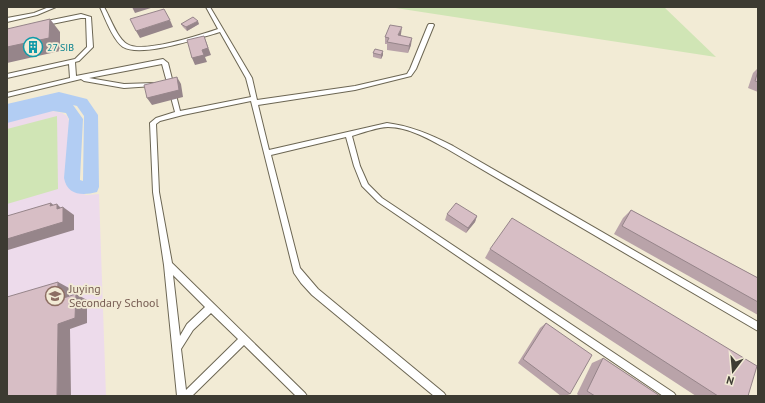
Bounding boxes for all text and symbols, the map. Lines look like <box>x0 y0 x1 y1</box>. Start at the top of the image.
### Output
building icon: 27 SIB <box>22 36 44 58</box>
place label: 27 SIB <box>47 41 74 54</box>
place label: Juying Secondary School <box>68 281 160 310</box>
school or university icon: Juying Secondary School <box>44 285 66 307</box>
north arrow <box>713 351 753 391</box>
text: N <box>725 373 736 388</box>

